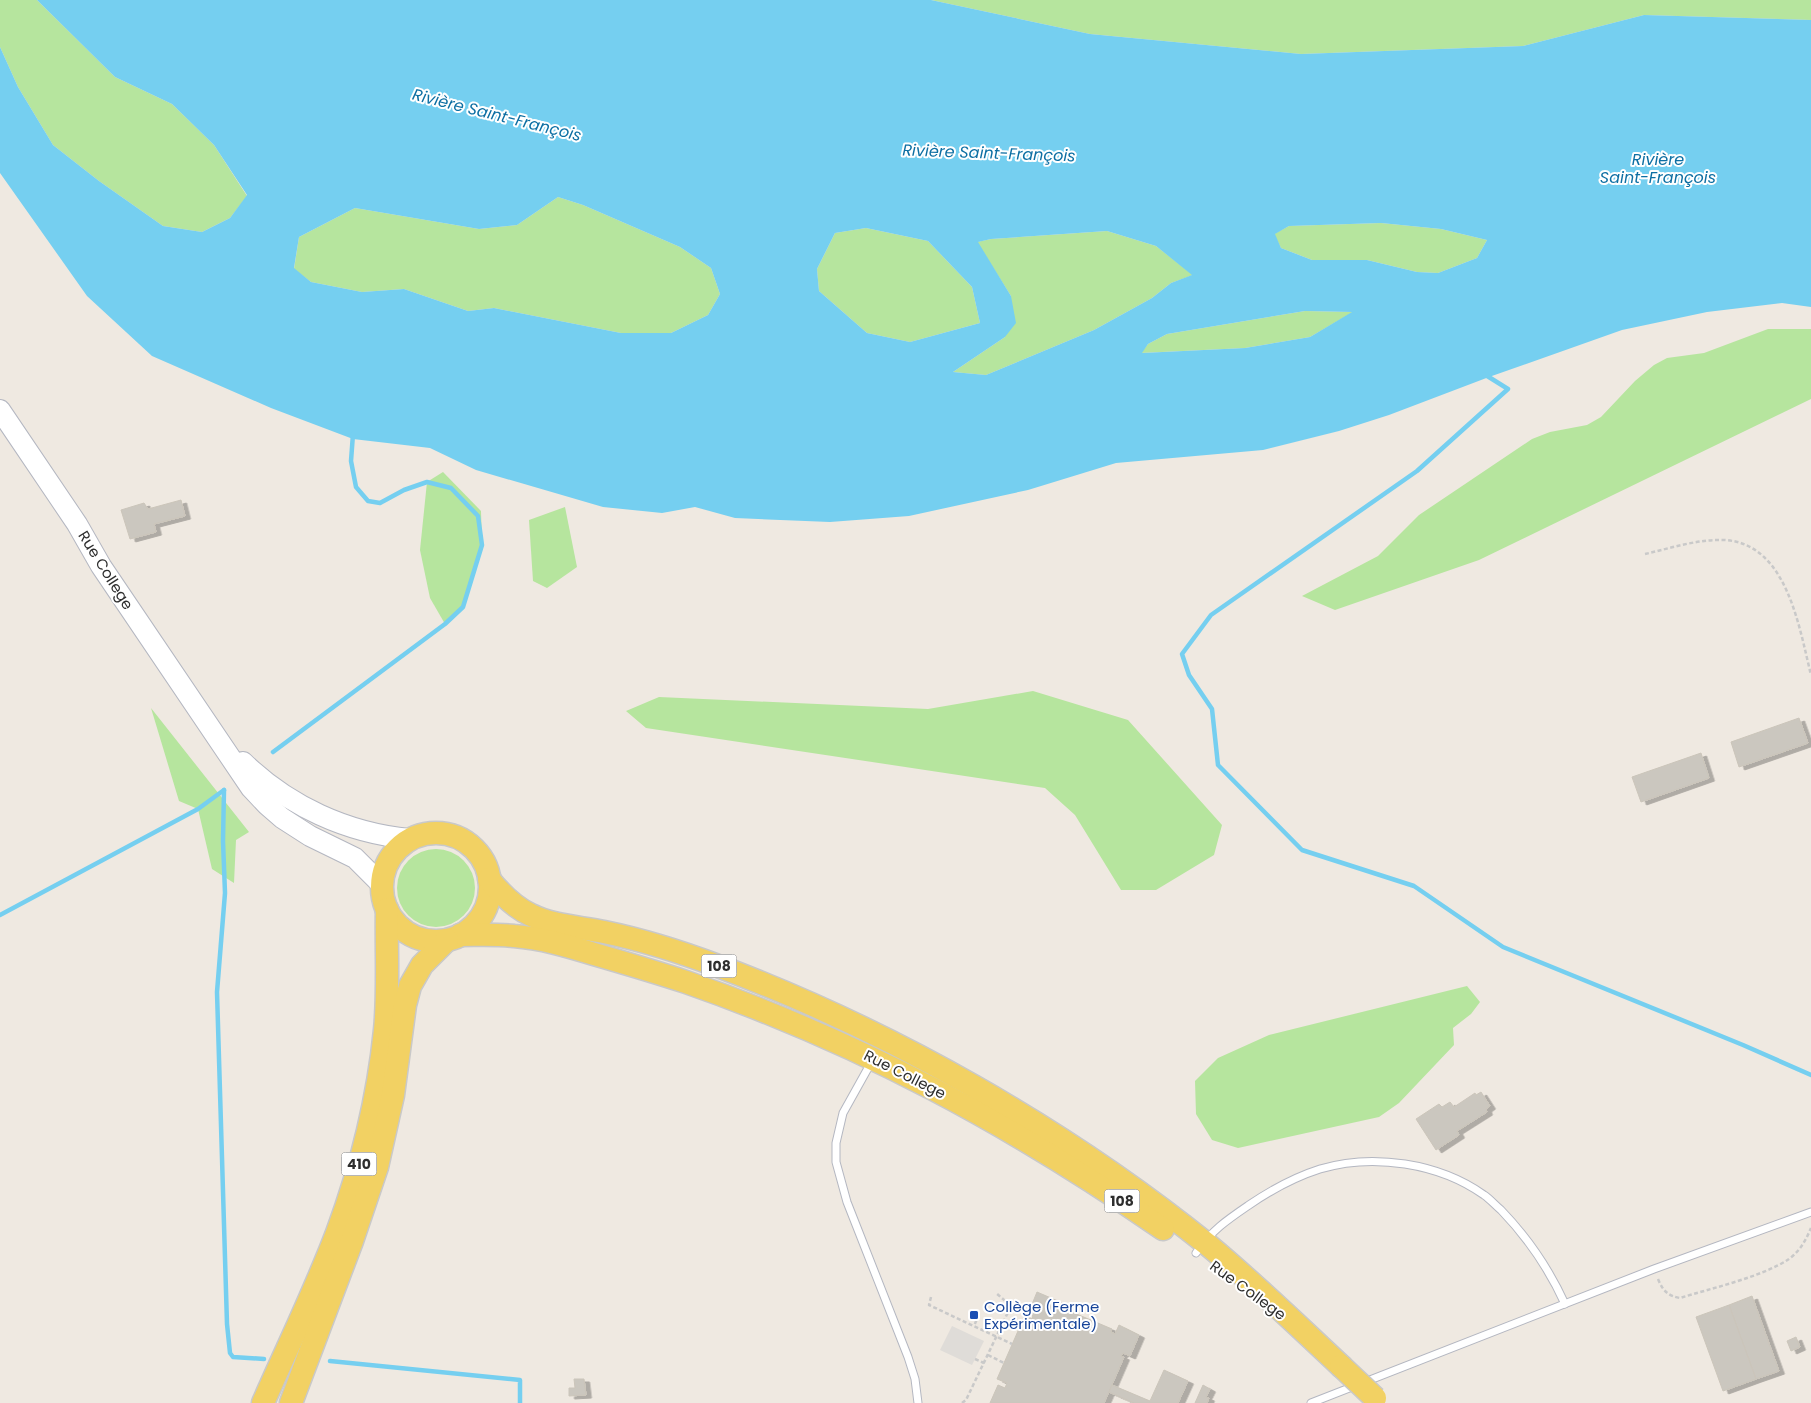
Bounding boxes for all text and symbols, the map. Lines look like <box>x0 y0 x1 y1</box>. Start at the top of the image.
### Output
water label: Rivière Saint-François <box>410 83 584 147</box>
water label: Rivière Saint-François <box>902 138 1076 168</box>
water label: Rivière Saint-François <box>1600 148 1716 189</box>
street label: Rue College <box>73 527 139 613</box>
road number: 108 <box>702 954 736 978</box>
street label: Rue College <box>860 1044 950 1104</box>
road number: 410 <box>342 1152 376 1176</box>
road number: 108 <box>1104 1190 1140 1212</box>
street label: Rue College <box>1206 1255 1290 1325</box>
place label: Collège (Ferme Expérimentale) <box>984 1296 1099 1334</box>
marker: Collège (Ferme Expérimentale) <box>968 1309 980 1321</box>

